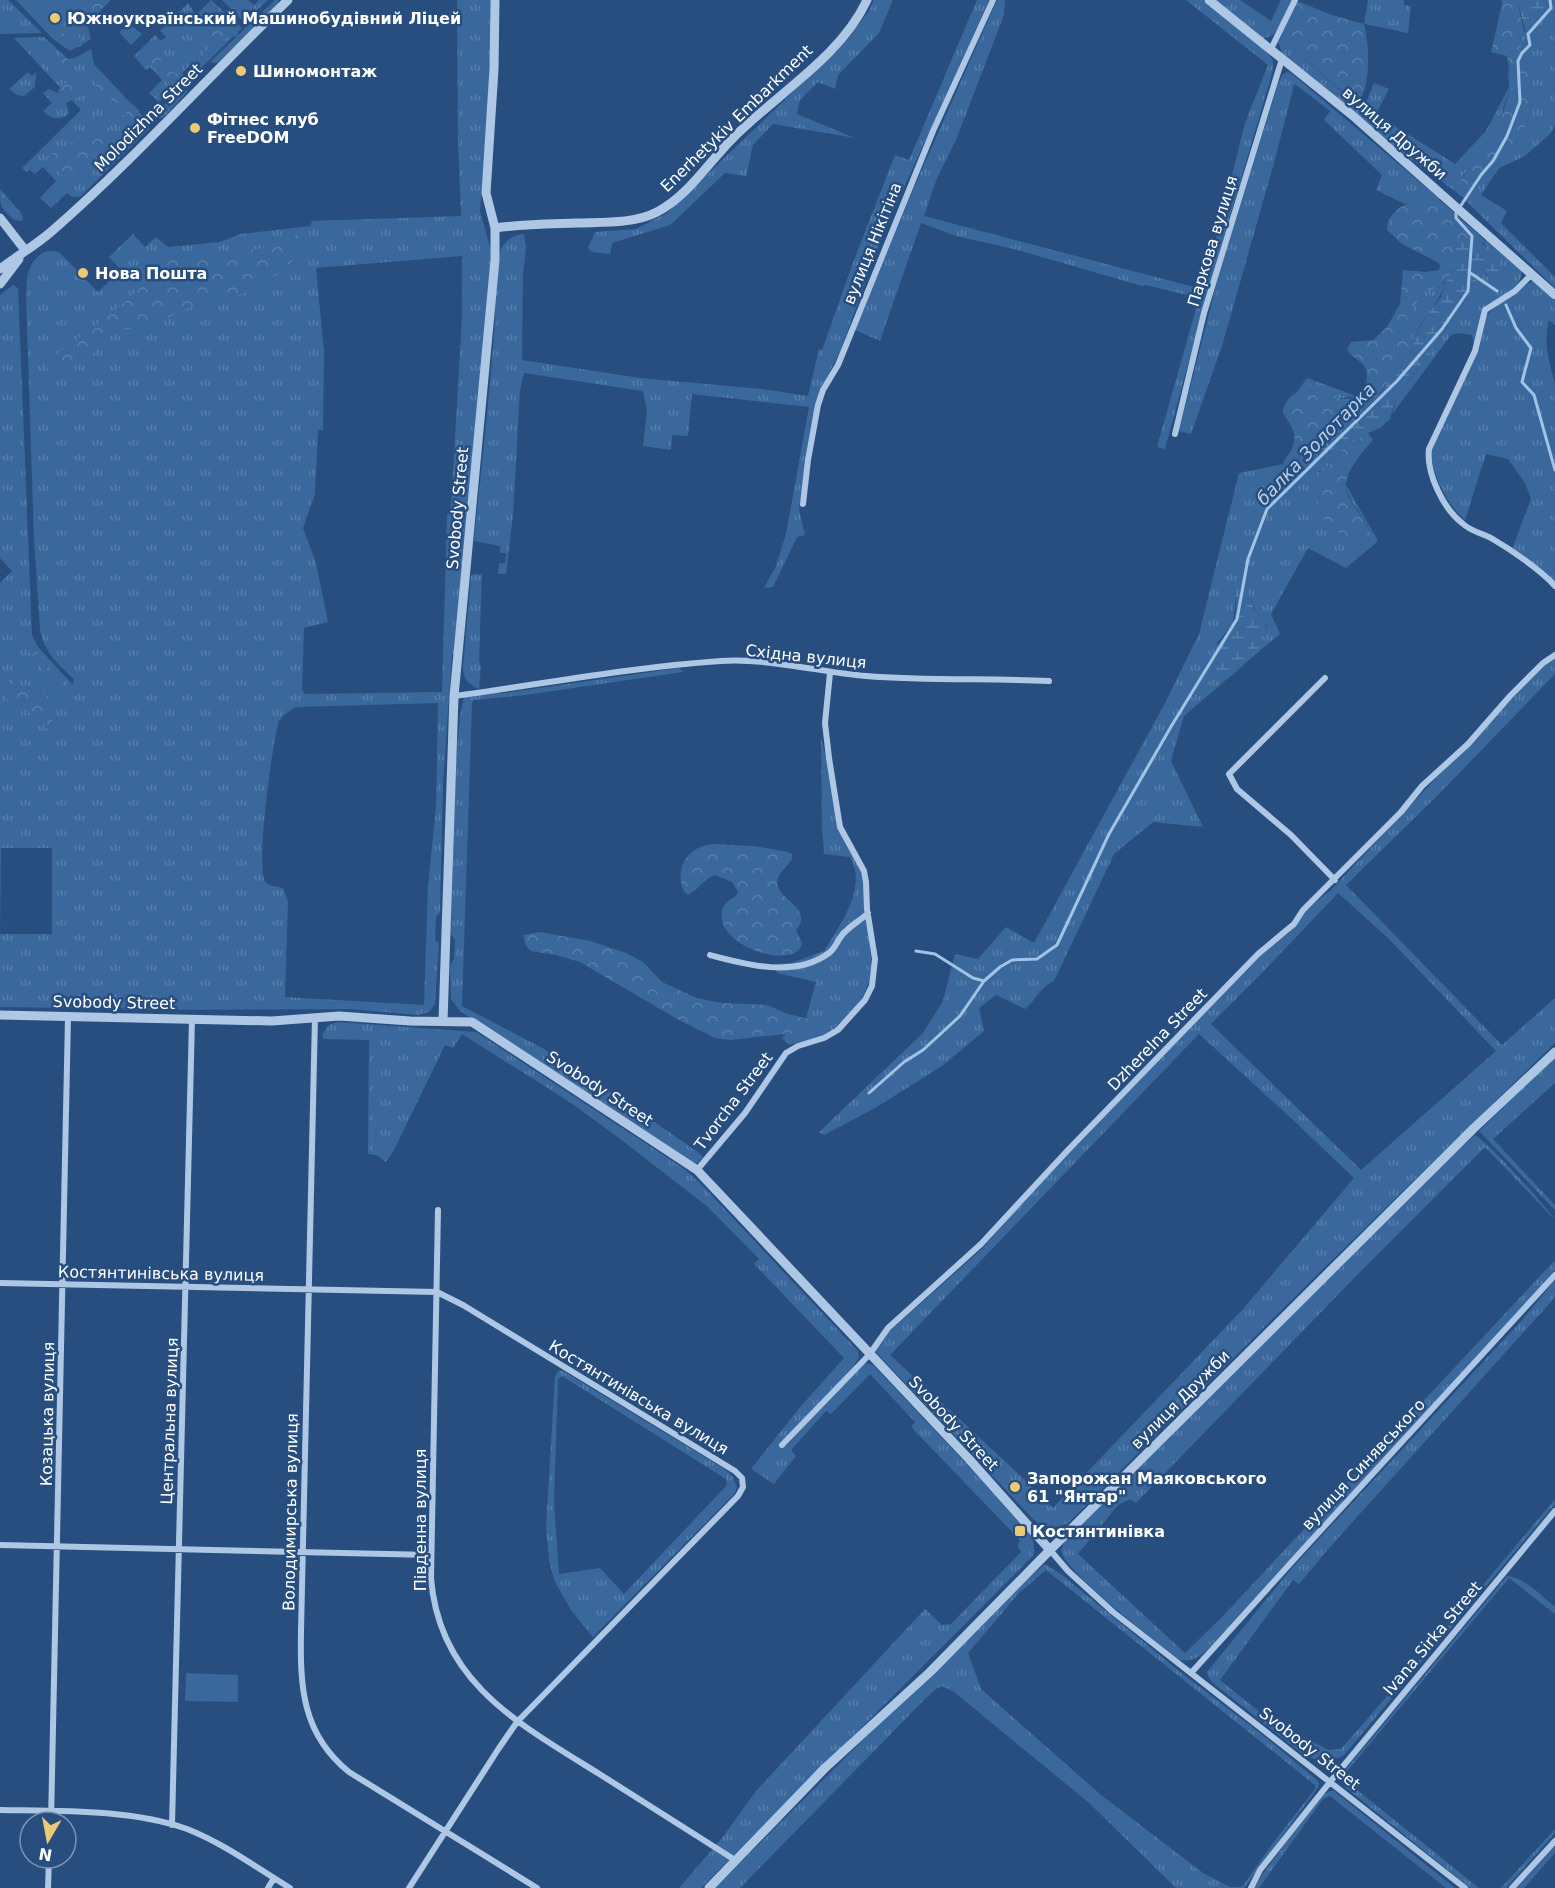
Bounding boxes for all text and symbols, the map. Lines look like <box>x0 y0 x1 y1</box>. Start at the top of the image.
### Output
place label: Южноукраїнський Машинобудівний Ліцей <box>67 9 461 28</box>
marker: Южноукраїнський Машинобудівний Ліцей <box>48 11 62 25</box>
street label: Enerhetykiv Embarkment <box>656 41 816 196</box>
street label: Molodizhna Street <box>91 60 206 175</box>
place label: Шиномонтаж <box>253 62 377 81</box>
marker: Шиномонтаж <box>234 64 248 78</box>
street label: вулиця Дружби <box>1339 83 1451 184</box>
place label: Фітнес клуб FreeDOM <box>207 110 319 147</box>
marker: Фітнес клуб FreeDOM <box>188 121 202 135</box>
street label: Паркова вулиця <box>1184 173 1241 309</box>
street label: вулиця Нікітіна <box>839 179 906 307</box>
place label: Нова Пошта <box>95 264 207 283</box>
marker: Нова Пошта <box>76 266 90 280</box>
water label: балка Золотарка <box>1252 378 1379 509</box>
street label: Svobody Street <box>443 446 472 570</box>
street label: Східна вулиця <box>745 641 867 672</box>
street label: Dzherelna Street <box>1104 984 1211 1094</box>
street label: Svobody Street <box>52 992 175 1013</box>
street label: Svobody Street <box>543 1047 656 1130</box>
street label: Tvorcha Street <box>690 1049 776 1155</box>
street label: Костянтинівська вулиця <box>58 1262 264 1285</box>
street label: Костянтинівська вулиця <box>545 1336 732 1459</box>
street label: Центральна вулиця <box>157 1337 182 1505</box>
street label: Козацька вулиця <box>37 1342 58 1486</box>
street label: вулиця Дружби <box>1127 1346 1234 1453</box>
street label: Svobody Street <box>905 1372 1002 1475</box>
street label: вулиця Синявського <box>1298 1395 1429 1534</box>
street label: Володимирська вулиця <box>279 1413 302 1611</box>
street label: Південна вулиця <box>411 1449 430 1591</box>
place label: Запорожан Маяковського 61 "Янтар" <box>1027 1469 1267 1506</box>
marker: Запорожан Маяковського 61 "Янтар" <box>1008 1480 1022 1494</box>
place label: Костянтинівка <box>1032 1522 1165 1541</box>
marker: Костянтинівка <box>1013 1524 1027 1538</box>
street label: Ivana Sirka Street <box>1379 1578 1486 1699</box>
street label: Svobody Street <box>1256 1703 1364 1794</box>
north arrow <box>18 1810 78 1870</box>
text: N <box>37 1844 54 1865</box>

